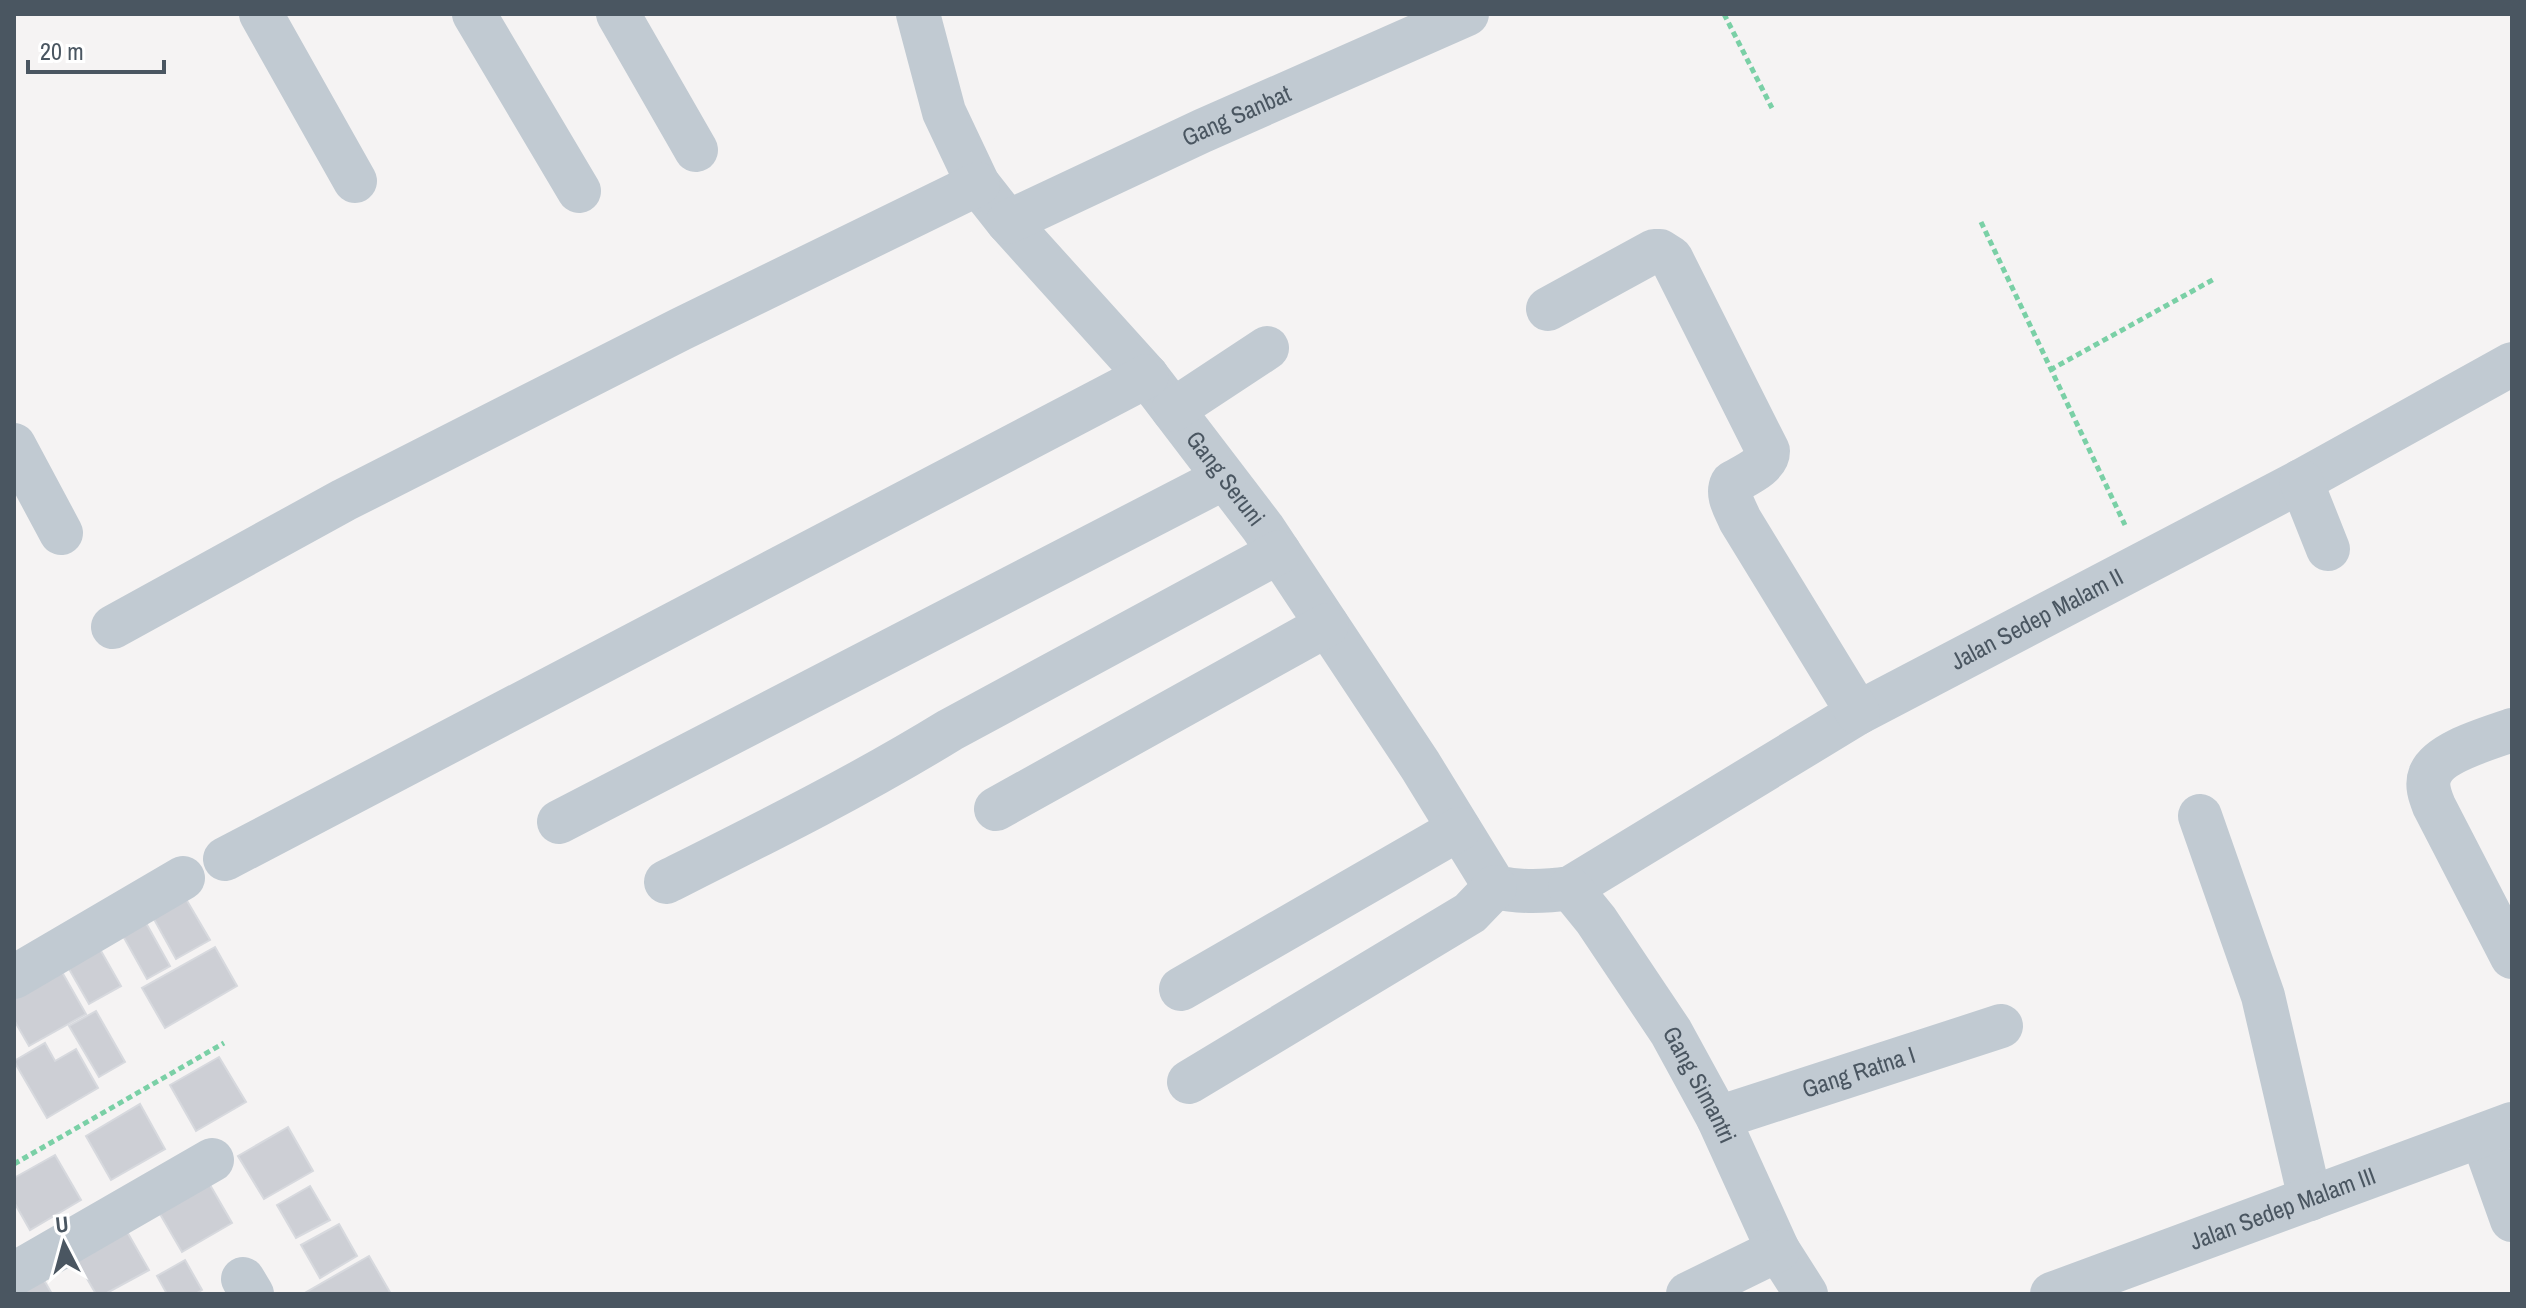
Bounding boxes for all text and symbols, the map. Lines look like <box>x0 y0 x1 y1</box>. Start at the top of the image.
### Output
scale bar <box>28 24 164 74</box>
text: 20 m <box>40 35 84 67</box>
street label: Gang Sanbat <box>1176 77 1296 153</box>
street label: Gang Seruni <box>1180 424 1273 532</box>
street label: Jalan Sedep Malam II <box>1945 560 2128 677</box>
street label: Gang Simantri <box>1656 1020 1744 1148</box>
street label: Gang Ratna I <box>1798 1038 1919 1105</box>
street label: Jalan Sedep Malam III <box>2185 1159 2380 1257</box>
north arrow <box>24 1204 104 1284</box>
text: U <box>54 1209 70 1240</box>

